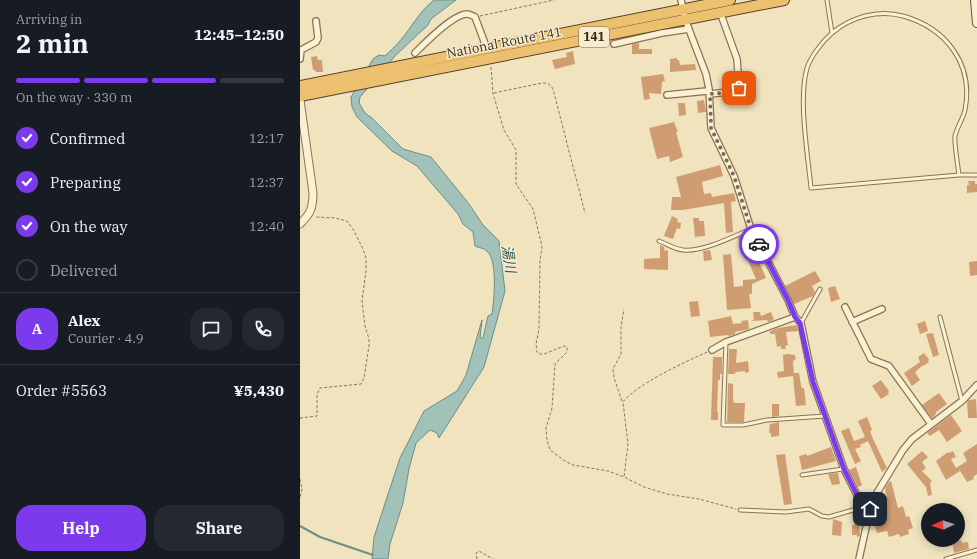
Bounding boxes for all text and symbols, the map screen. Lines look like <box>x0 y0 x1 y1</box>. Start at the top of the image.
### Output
text: Arriving in <box>16 11 82 28</box>
street label: National Route 141 <box>445 23 563 62</box>
text: 12:45–12:50 <box>194 25 284 44</box>
text: 2 min <box>16 26 89 60</box>
road number: 141 <box>579 27 609 47</box>
pin <box>722 71 756 105</box>
icon: bag <box>728 77 750 99</box>
text: On the way · 330 m <box>16 89 132 106</box>
icon: check <box>16 127 38 149</box>
text: Confirmed <box>50 129 125 148</box>
text: 12:17 <box>249 130 284 147</box>
icon: check <box>16 171 38 193</box>
text: Preparing <box>50 173 121 192</box>
text: 12:37 <box>249 174 284 191</box>
icon: check <box>16 215 38 237</box>
text: On the way <box>50 217 128 236</box>
text: 12:40 <box>249 218 284 235</box>
courier <box>739 224 779 264</box>
icon: car <box>748 233 770 255</box>
water label: 湯川 <box>498 244 521 276</box>
text: Delivered <box>50 261 118 280</box>
button: chat <box>190 308 232 350</box>
button: phone <box>242 308 284 350</box>
text: Alex <box>68 311 100 330</box>
text: A <box>32 319 42 338</box>
text: Courier · 4.9 <box>68 330 144 347</box>
text: Order #5563 <box>16 381 107 400</box>
text: ¥5,430 <box>234 381 284 400</box>
pin <box>853 492 887 526</box>
icon: home <box>859 498 881 520</box>
north arrow <box>921 503 965 547</box>
map controls <box>921 503 965 547</box>
button: Help <box>16 505 146 551</box>
button: Share <box>154 505 284 551</box>

